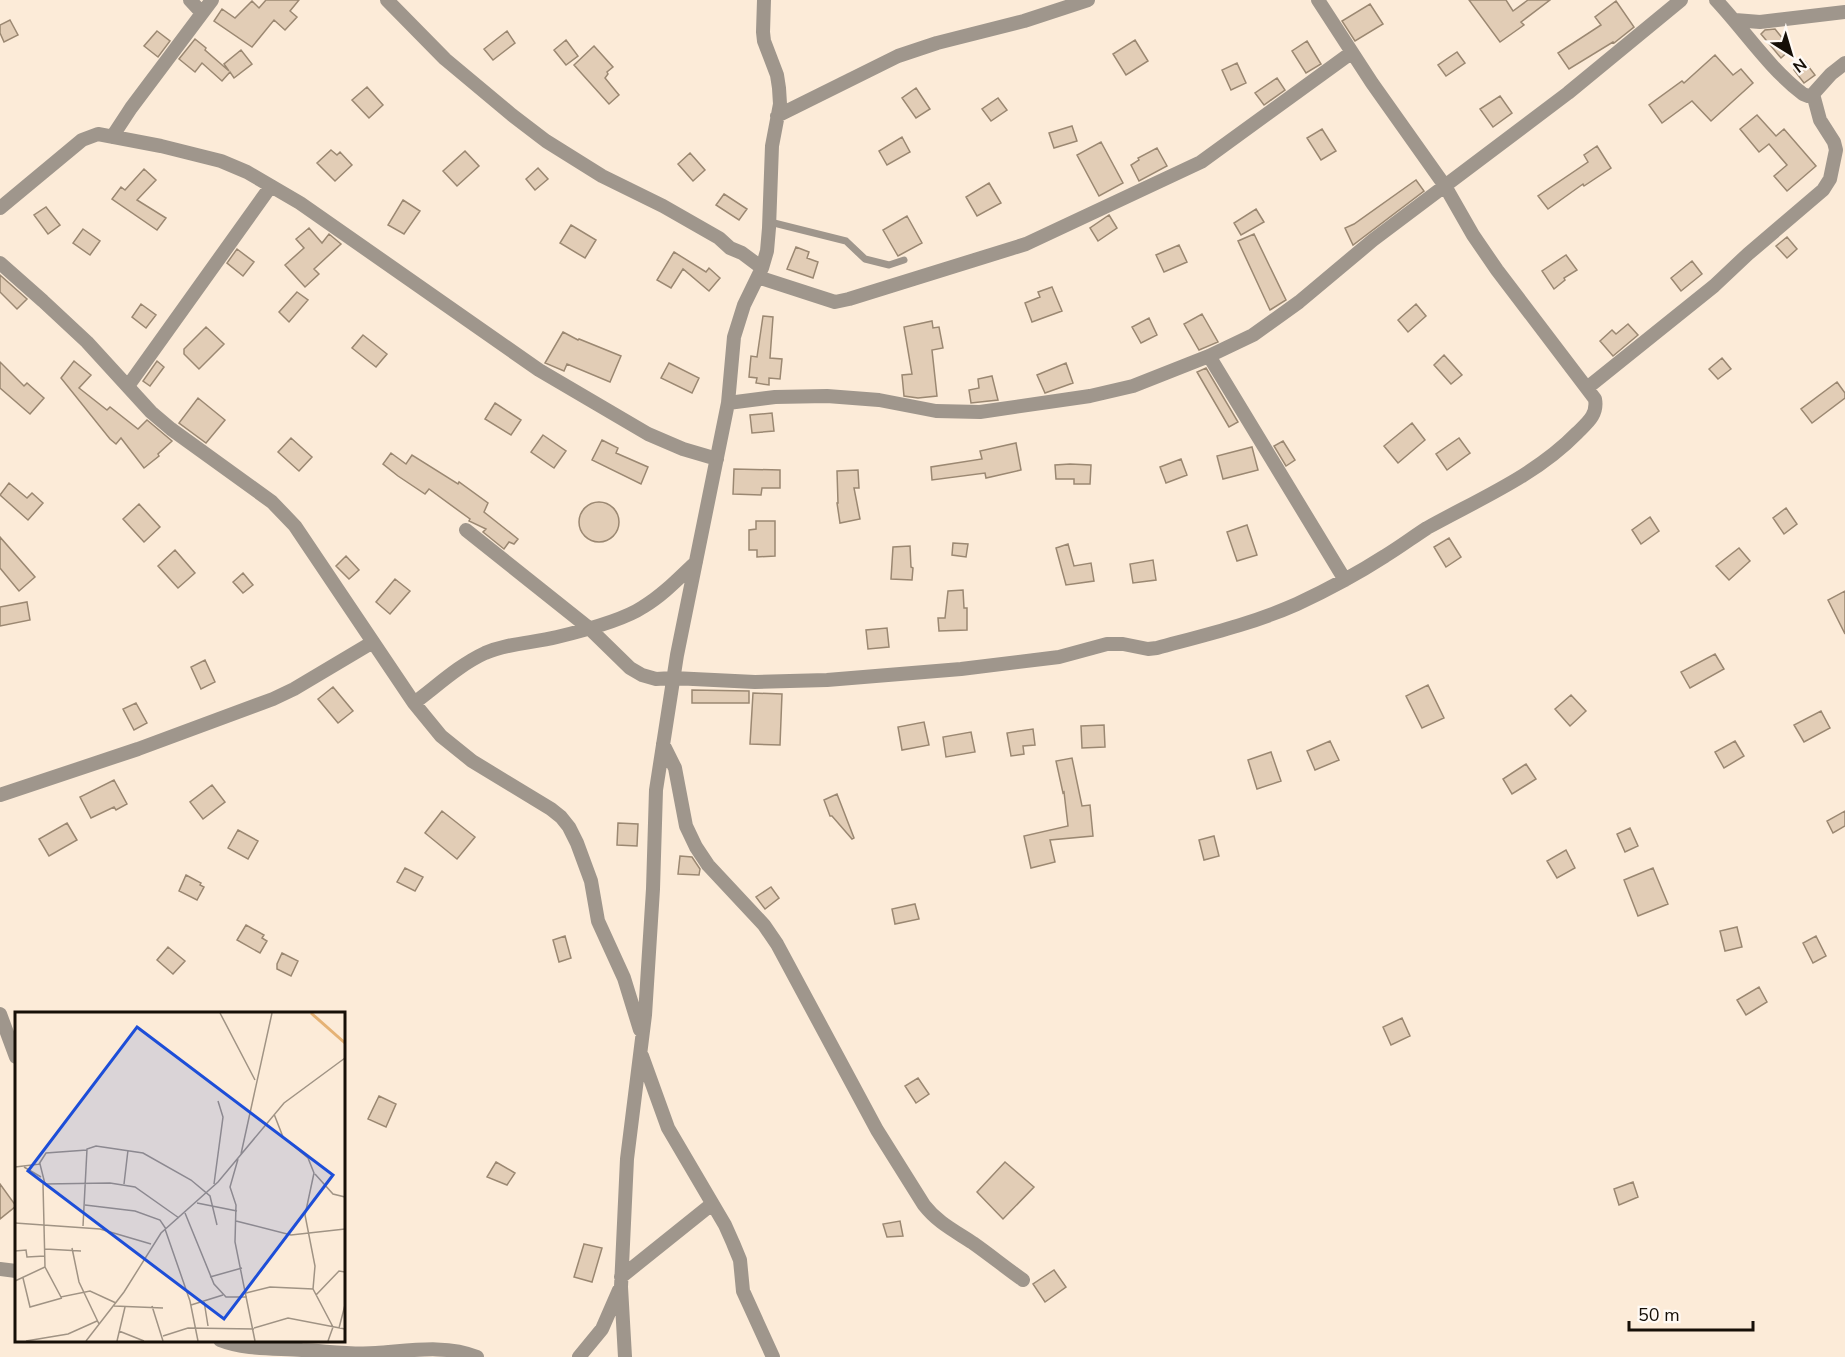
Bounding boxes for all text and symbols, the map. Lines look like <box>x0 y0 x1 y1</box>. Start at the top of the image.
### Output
north arrow <box>1761 24 1821 84</box>
text: N <box>1788 53 1811 78</box>
inset map <box>15 1012 345 1342</box>
scale bar <box>1629 1294 1754 1332</box>
text: 50 m <box>1638 1303 1680 1327</box>

